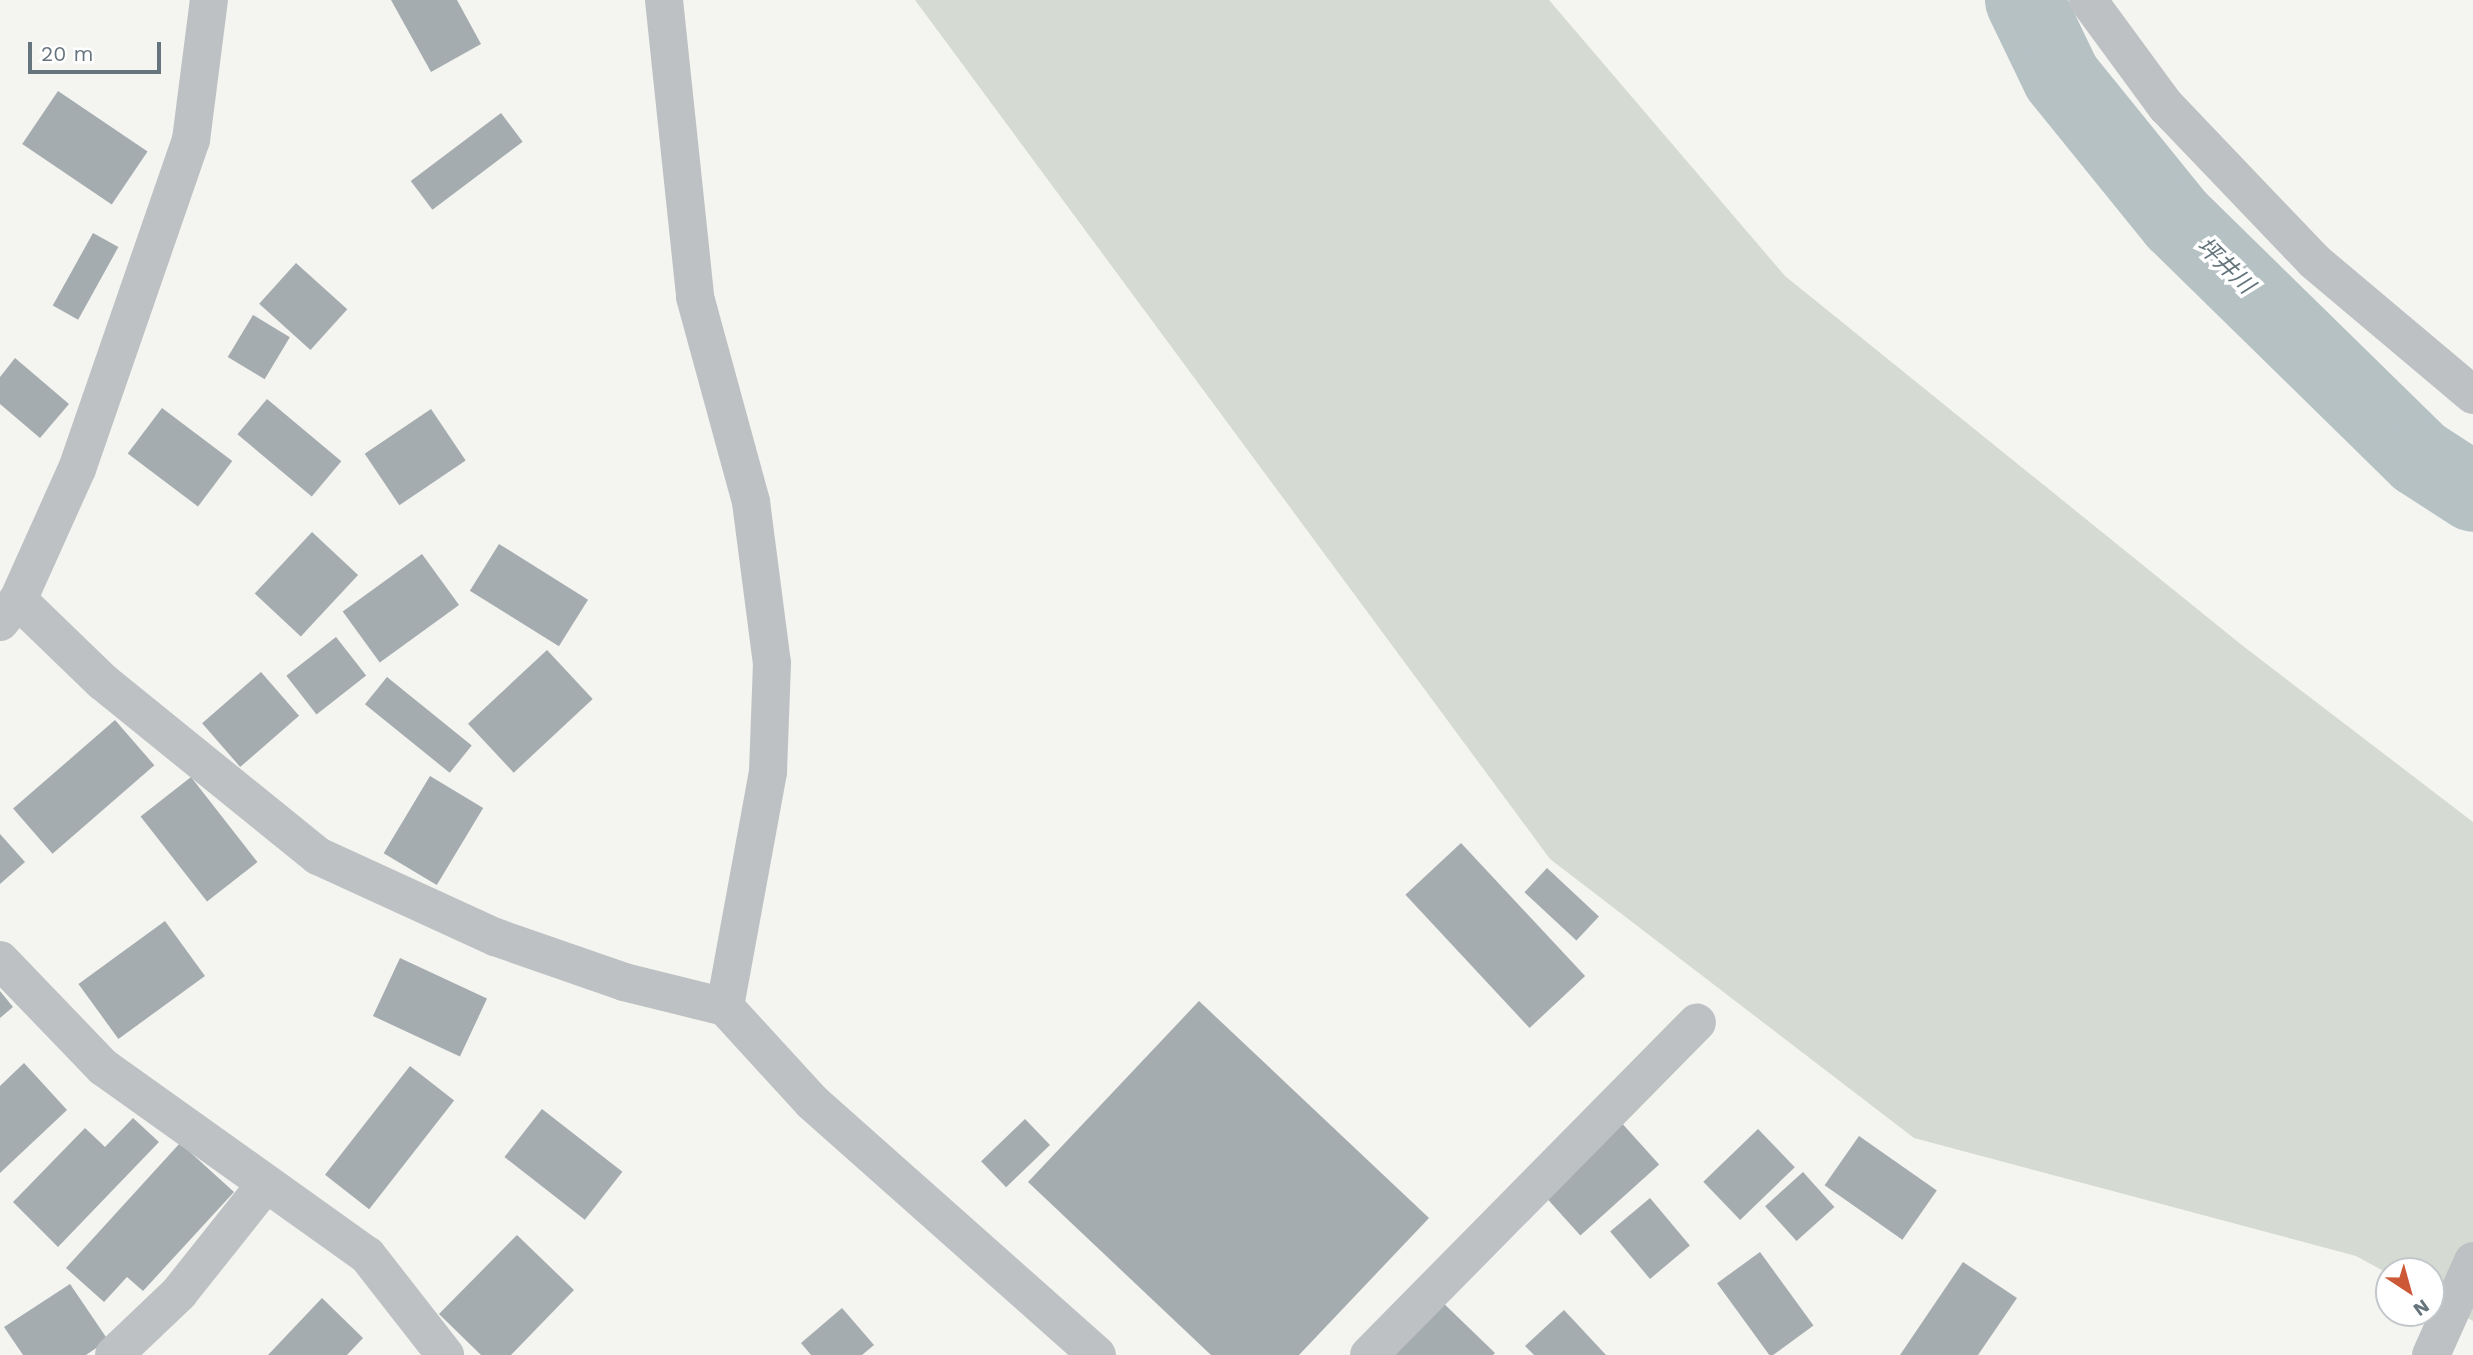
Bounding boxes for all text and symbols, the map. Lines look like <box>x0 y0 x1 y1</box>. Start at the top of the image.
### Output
scale bar <box>32 28 164 72</box>
text: 20 m <box>41 41 93 66</box>
water label: 坪井川 <box>2191 232 2259 300</box>
north arrow <box>2375 1257 2445 1327</box>
text: N <box>2409 1294 2434 1321</box>

